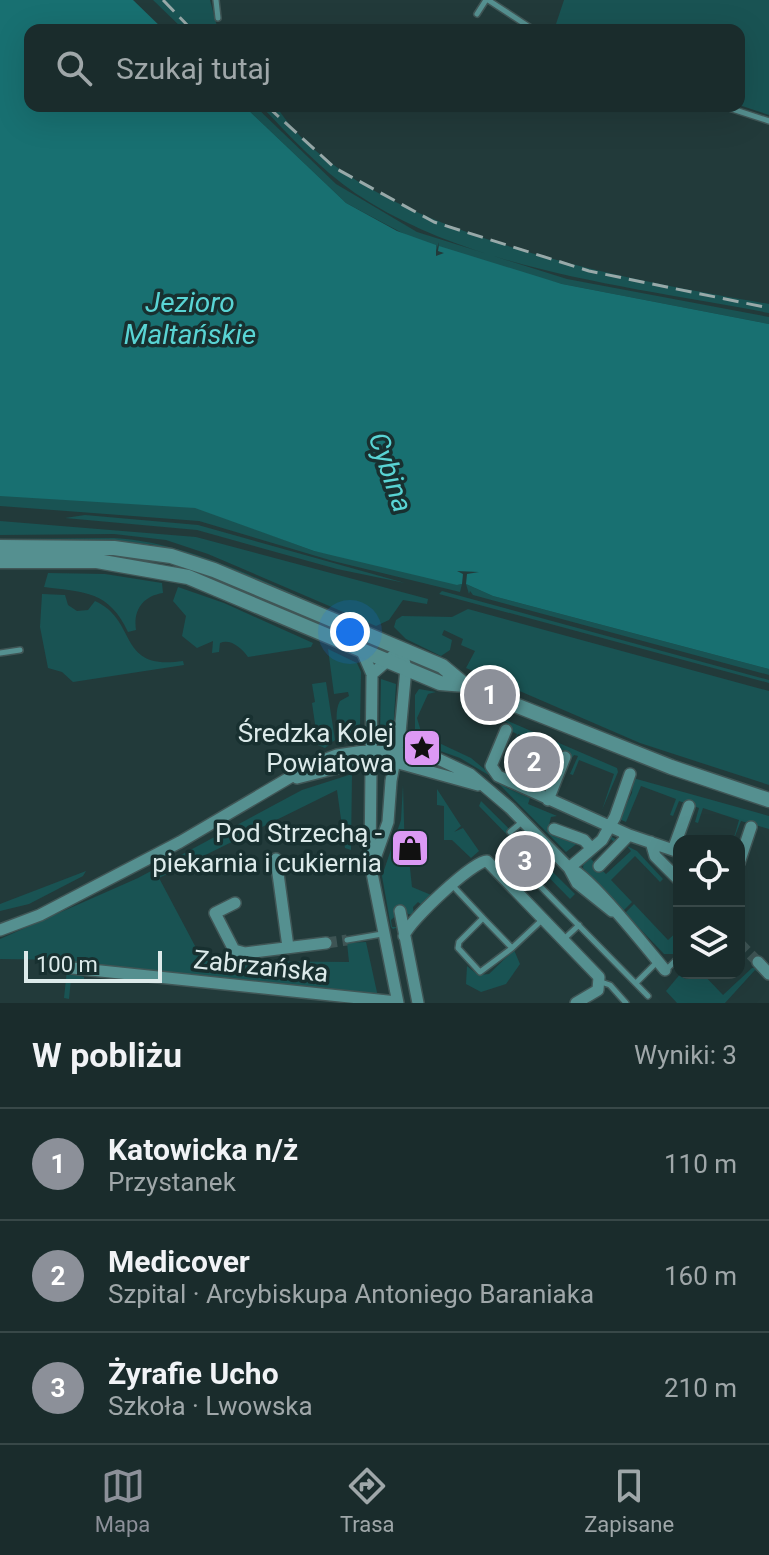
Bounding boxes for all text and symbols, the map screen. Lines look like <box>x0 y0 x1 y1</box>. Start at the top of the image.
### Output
search box <box>24 24 745 112</box>
icon: search <box>52 46 96 90</box>
text: Szukaj tutaj <box>116 51 271 86</box>
water label: Jezioro Maltańskie <box>124 286 256 351</box>
water label: Cybina <box>362 428 420 516</box>
your location <box>330 612 370 652</box>
pin: 1 <box>464 665 516 725</box>
place label: Średzka Kolej Powiatowa <box>238 718 394 778</box>
place icon: Średzka Kolej Powiatowa <box>401 727 443 769</box>
pin: 2 <box>508 732 560 792</box>
place label: Pod Strzechą - piekarnia i cukiernia <box>152 818 382 878</box>
shop icon: Pod Strzechą - piekarnia i cukiernia <box>389 827 431 869</box>
pin: 3 <box>499 831 551 891</box>
map controls <box>673 835 745 979</box>
button: locate <box>673 835 745 907</box>
button: layers <box>673 907 745 979</box>
street label: Zabrzańska <box>192 944 330 988</box>
scale bar <box>24 947 162 983</box>
text: 100 m <box>36 952 98 977</box>
text: W pobliżu <box>32 1035 182 1075</box>
text: Wyniki: 3 <box>634 1040 737 1070</box>
text: Katowicka n/ż <box>108 1132 298 1167</box>
text: 1 <box>51 1149 65 1179</box>
text: 110 m <box>664 1149 737 1179</box>
text: Przystanek <box>108 1167 236 1197</box>
text: Medicover <box>108 1244 250 1279</box>
text: 2 <box>51 1261 65 1291</box>
text: 160 m <box>664 1261 737 1291</box>
text: Szpital · Arcybiskupa Antoniego Baraniaka <box>108 1279 594 1309</box>
text: Żyrafie Ucho <box>108 1356 279 1391</box>
text: 3 <box>51 1373 65 1403</box>
text: 210 m <box>664 1373 737 1403</box>
text: Szkoła · Lwowska <box>108 1391 313 1421</box>
tab: Mapa <box>95 1464 150 1537</box>
tab: Trasa <box>340 1464 395 1537</box>
tab: Zapisane <box>584 1464 674 1537</box>

